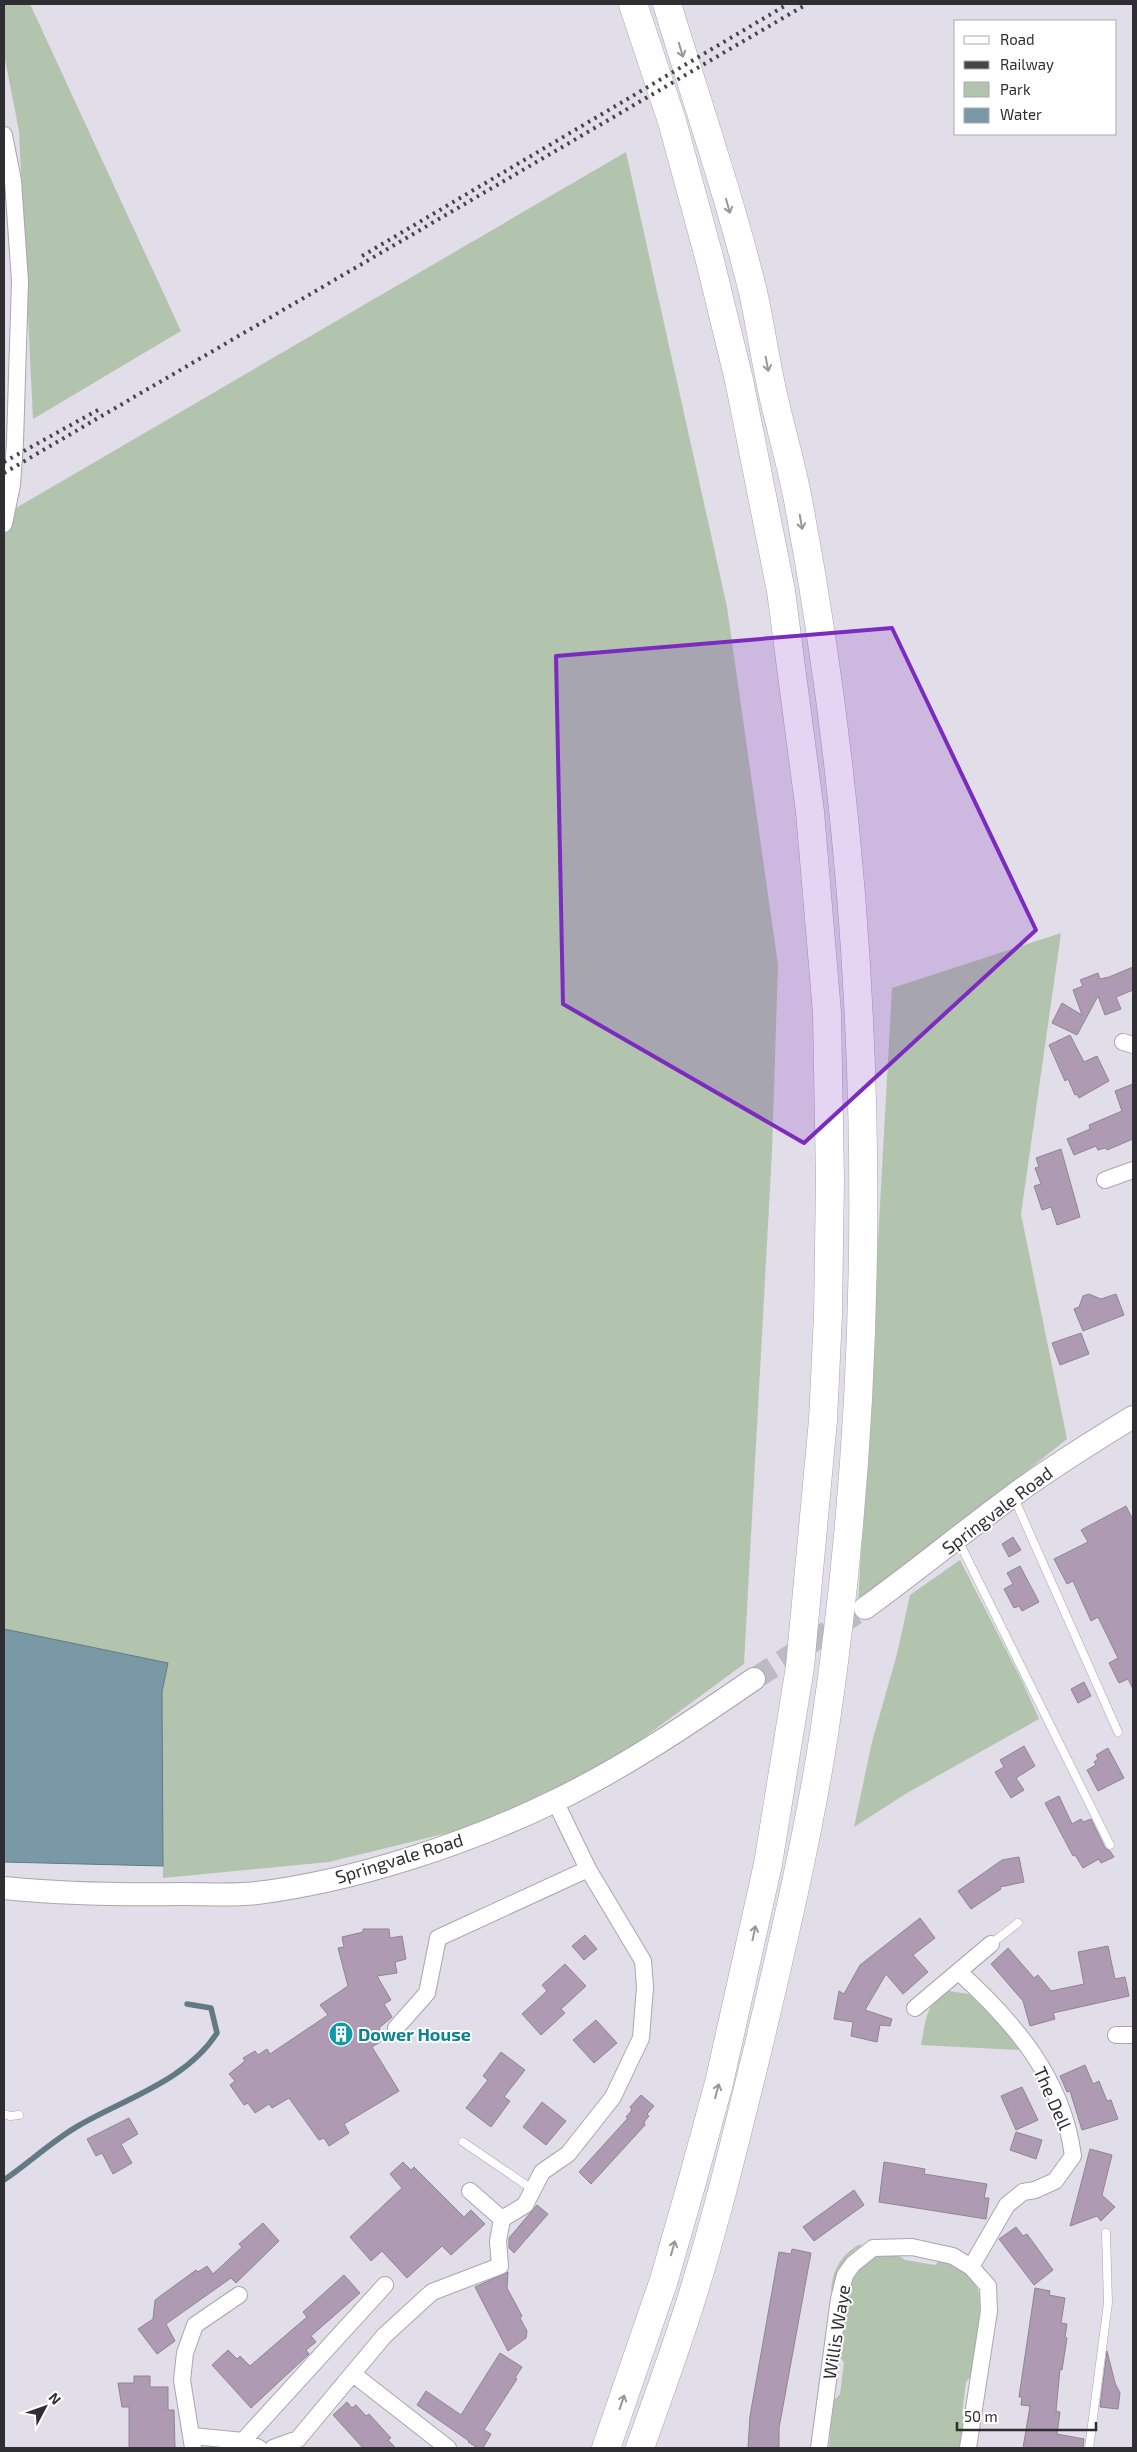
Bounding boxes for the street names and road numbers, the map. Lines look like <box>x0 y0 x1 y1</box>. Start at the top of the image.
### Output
street label: Springvale Road <box>937 1461 1057 1559</box>
street label: Springvale Road <box>332 1828 466 1888</box>
street label: The Dell <box>1029 2063 1077 2134</box>
street label: Willis Waye <box>818 2283 854 2381</box>

